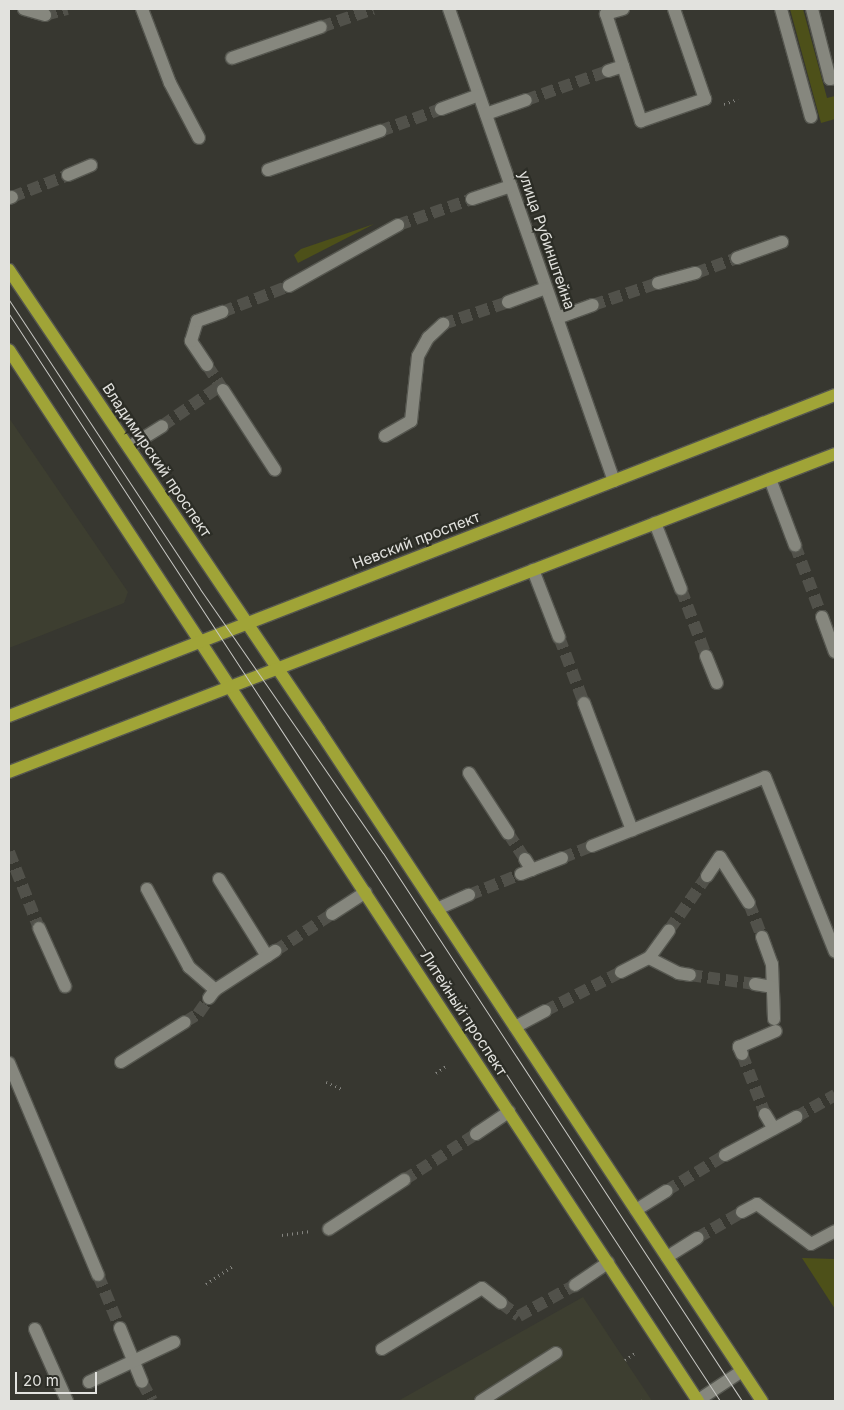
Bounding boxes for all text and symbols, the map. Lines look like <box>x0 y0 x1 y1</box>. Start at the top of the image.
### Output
street label: улица Рубинштейна <box>515 168 579 312</box>
street label: Владимирский проспект <box>99 380 215 540</box>
street label: Невский проспект <box>350 507 482 573</box>
street label: Литейный проспект <box>417 947 511 1079</box>
scale bar <box>18 1362 100 1394</box>
text: 20 m <box>23 1371 59 1390</box>

